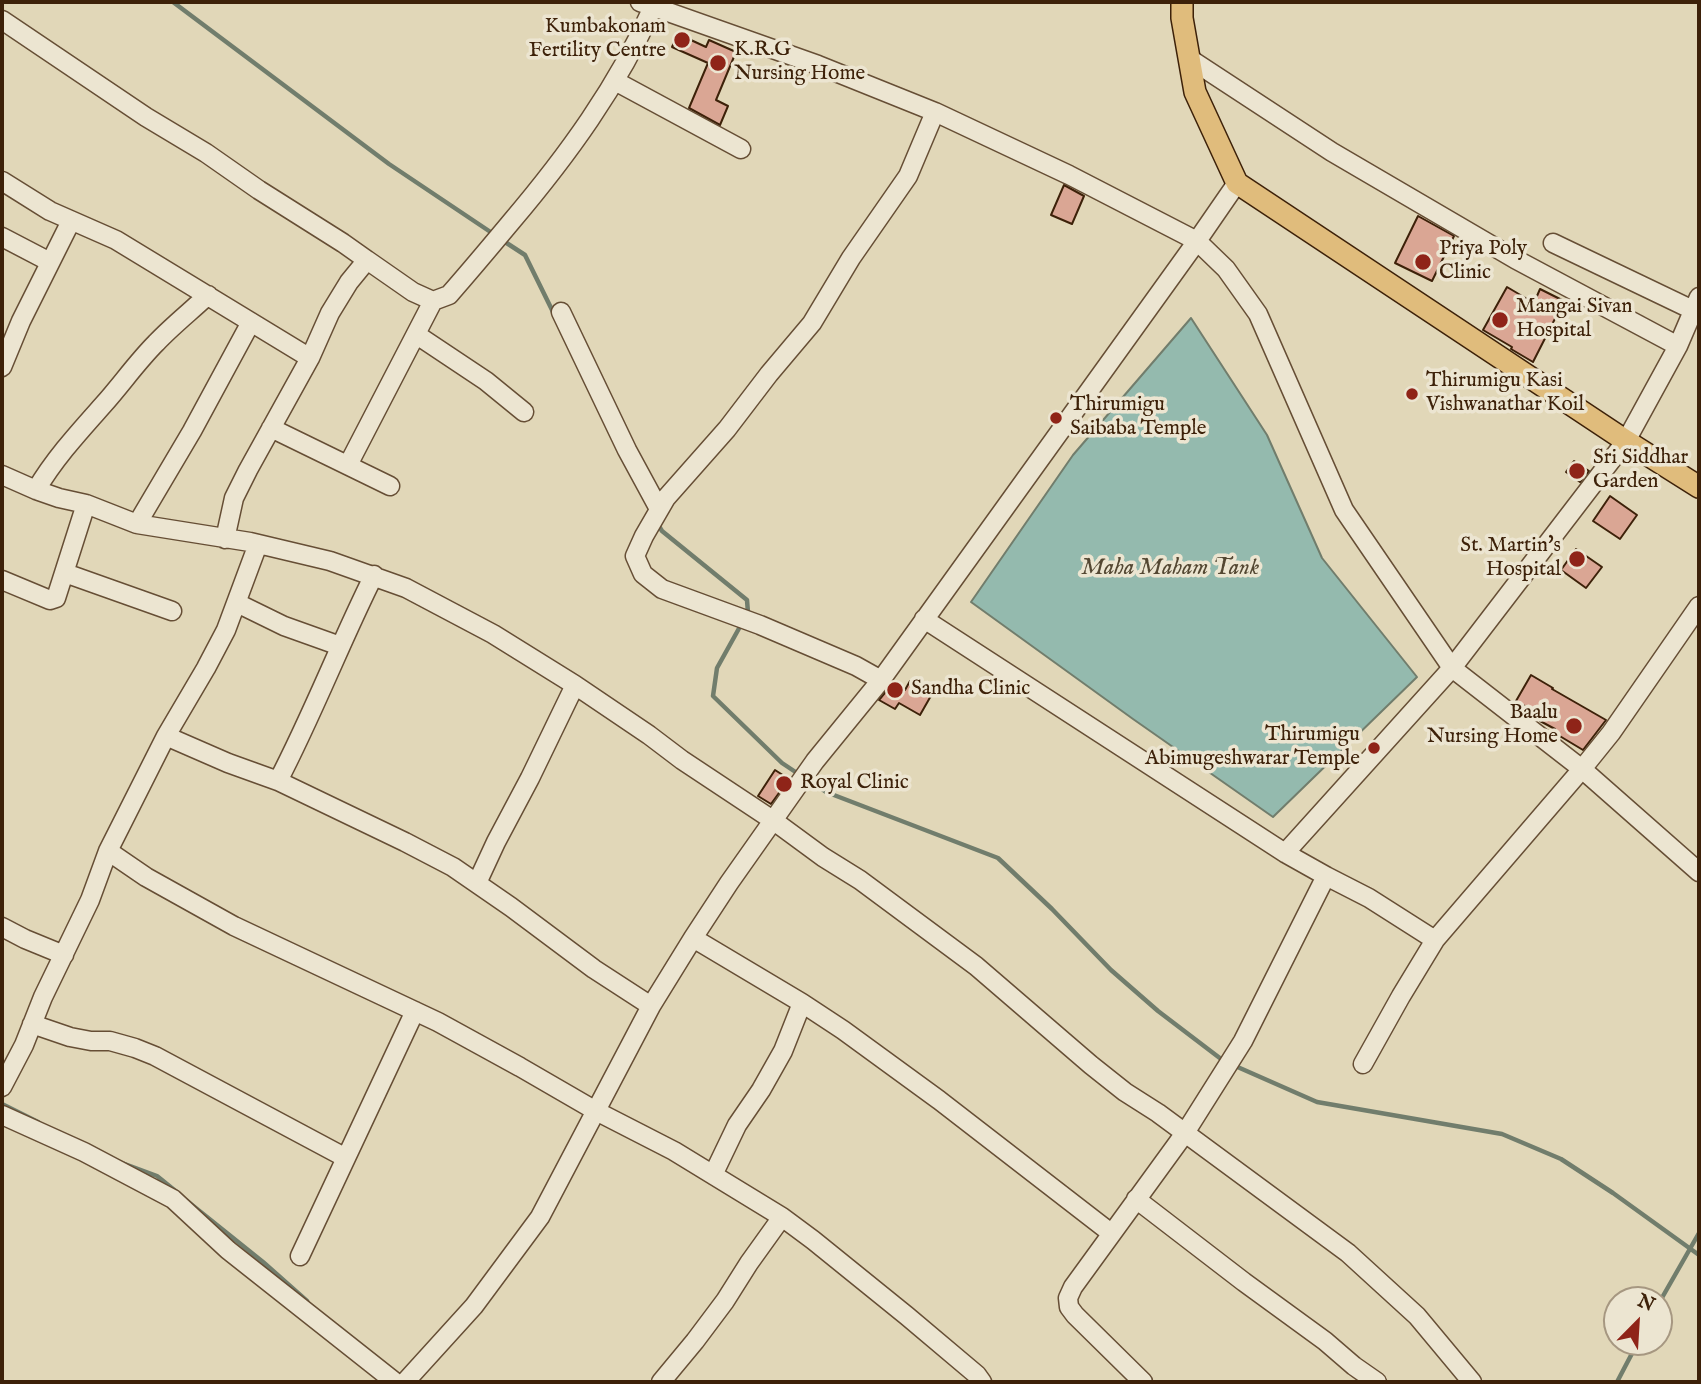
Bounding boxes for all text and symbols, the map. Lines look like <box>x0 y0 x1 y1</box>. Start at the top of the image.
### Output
place label: Kumbakonam Fertility Centre <box>529 15 666 65</box>
marker: Kumbakonam Fertility Centre <box>672 30 692 50</box>
place label: K.R.G Nursing Home <box>734 38 865 88</box>
marker: K.R.G Nursing Home <box>708 53 728 73</box>
place label: Priya Poly Clinic <box>1439 237 1527 287</box>
marker: Priya Poly Clinic <box>1413 252 1433 272</box>
place label: Mangai Sivan Hospital <box>1516 295 1632 345</box>
marker: Mangai Sivan Hospital <box>1490 310 1510 330</box>
place label: Thirumigu Kasi Vishwanathar Koil <box>1426 369 1584 419</box>
marker: Thirumigu Kasi Vishwanathar Koil <box>1404 386 1420 402</box>
place label: Thirumigu Saibaba Temple <box>1070 393 1206 443</box>
marker: Thirumigu Saibaba Temple <box>1048 410 1064 426</box>
place label: Sri Siddhar Garden <box>1593 446 1688 496</box>
marker: Sri Siddhar Garden <box>1567 461 1587 481</box>
place label: St. Martin's Hospital <box>1460 534 1561 584</box>
marker: St. Martin's Hospital <box>1567 549 1587 569</box>
water label: Maha Maham Tank <box>1081 555 1259 583</box>
place label: Sandha Clinic <box>911 677 1030 703</box>
marker: Sandha Clinic <box>885 680 905 700</box>
place label: Baalu Nursing Home <box>1427 701 1558 751</box>
marker: Baalu Nursing Home <box>1564 716 1584 736</box>
place label: Thirumigu Abimugeshwarar Temple <box>1145 723 1360 773</box>
marker: Thirumigu Abimugeshwarar Temple <box>1366 740 1382 756</box>
place label: Royal Clinic <box>800 771 909 797</box>
marker: Royal Clinic <box>774 774 794 794</box>
north arrow <box>1603 1286 1673 1356</box>
text: N <box>1633 1289 1658 1318</box>

